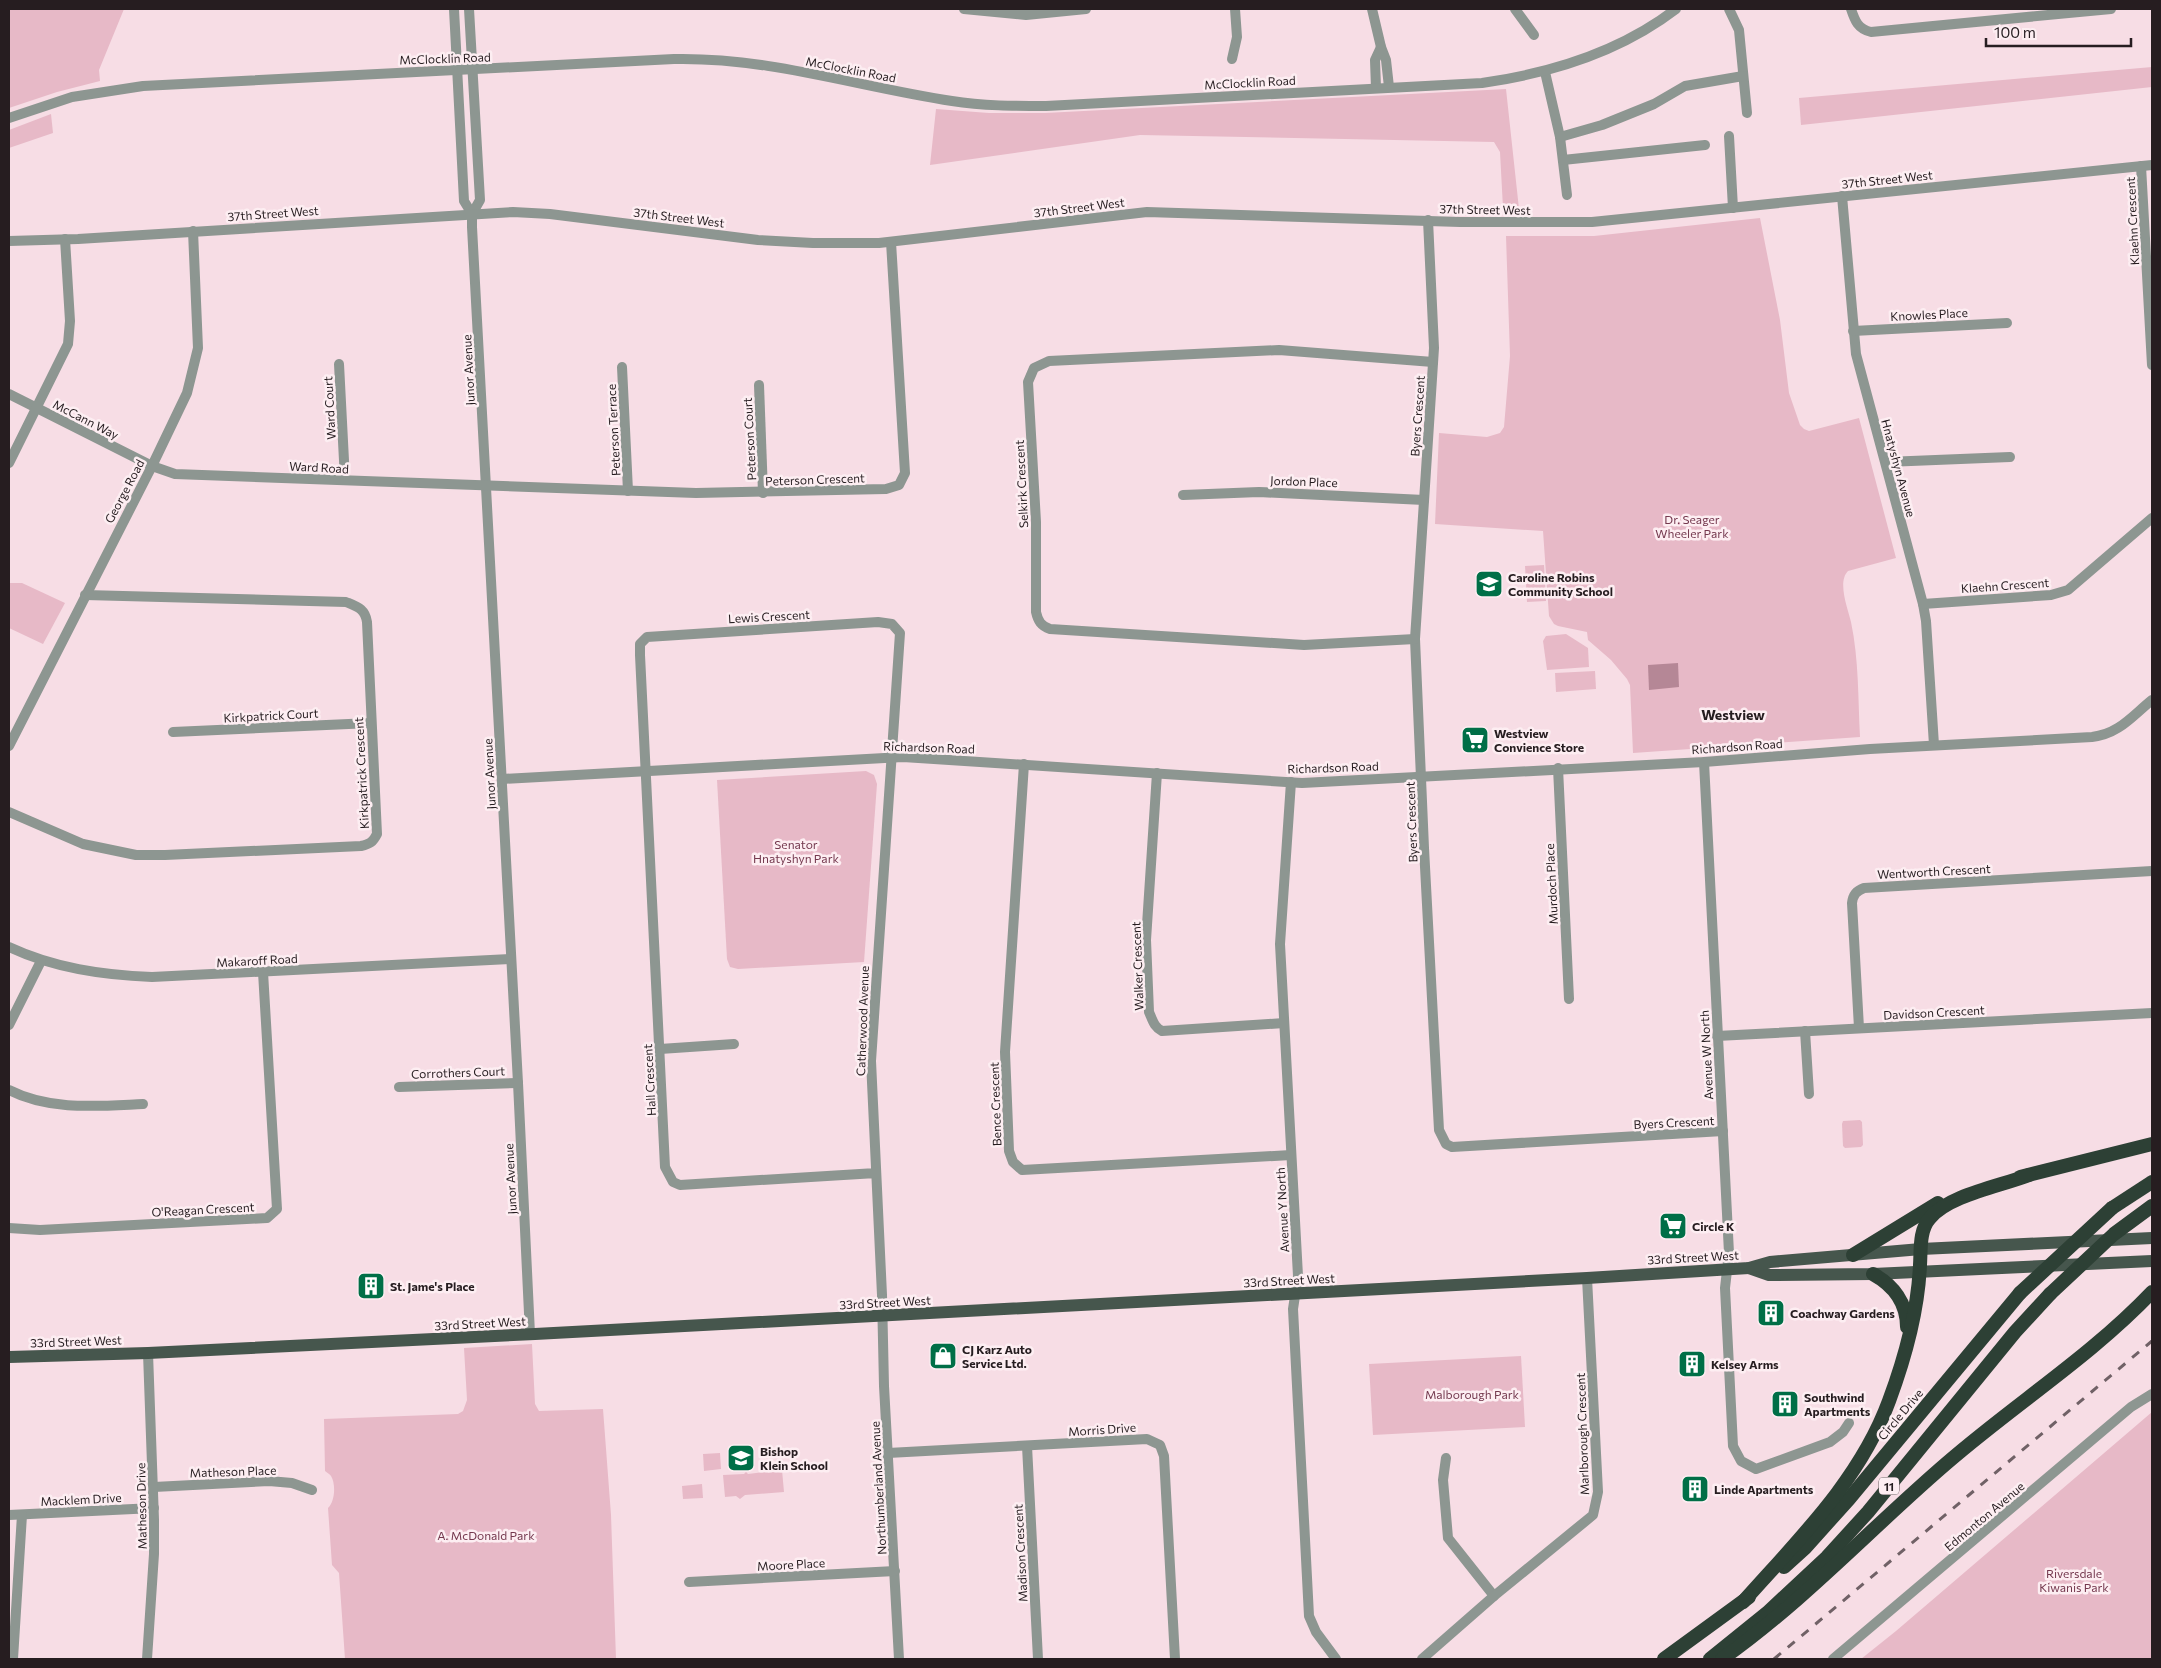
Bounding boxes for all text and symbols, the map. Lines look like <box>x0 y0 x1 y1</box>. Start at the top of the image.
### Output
scale bar <box>1986 15 2131 47</box>
text: 100 m <box>1994 23 2036 41</box>
street label: McClocklin Road <box>399 49 491 67</box>
street label: McClocklin Road <box>805 53 897 85</box>
street label: McClocklin Road <box>1204 73 1296 91</box>
street label: 37th Street West <box>1841 167 1933 191</box>
street label: Klaehn Crescent <box>2123 176 2141 266</box>
street label: 37th Street West <box>1033 194 1125 220</box>
street label: 37th Street West <box>1439 201 1531 217</box>
street label: 37th Street West <box>227 203 319 223</box>
street label: 37th Street West <box>633 204 725 230</box>
street label: Knowles Place <box>1890 305 1968 323</box>
street label: Junor Avenue <box>459 334 478 406</box>
street label: Byers Crescent <box>1407 375 1427 457</box>
street label: Ward Court <box>320 376 338 440</box>
street label: Peterson Terrace <box>604 384 622 476</box>
street label: McCann Way <box>51 396 121 442</box>
street label: Peterson Court <box>740 397 758 481</box>
street label: Hnatyshyn Avenue <box>1879 417 1919 519</box>
street label: Selkirk Crescent <box>1012 439 1030 528</box>
street label: George Road <box>101 457 147 525</box>
street label: Ward Road <box>289 458 349 476</box>
street label: Peterson Crescent <box>765 470 865 488</box>
street label: Jordon Place <box>1270 473 1338 490</box>
park label: Dr. Seager Wheeler Park <box>1655 512 1729 540</box>
school or university icon: Caroline Robins Community School <box>1474 569 1504 599</box>
place label: Caroline Robins Community School <box>1508 570 1613 598</box>
street label: Klaehn Crescent <box>1960 575 2050 595</box>
street label: Lewis Crescent <box>728 607 810 625</box>
street label: Kirkpatrick Court <box>223 706 319 724</box>
district label: Westview <box>1701 706 1765 723</box>
street label: Kirkpatrick Crescent <box>351 717 371 829</box>
supermarket icon: Westview Convience Store <box>1460 725 1490 755</box>
place label: Westview Convience Store <box>1494 726 1584 754</box>
street label: Richardson Road <box>1691 736 1783 756</box>
street label: Junor Avenue <box>480 738 499 810</box>
street label: Richardson Road <box>883 738 975 756</box>
street label: Richardson Road <box>1287 758 1379 776</box>
street label: Byers Crescent <box>1403 781 1419 863</box>
park label: Senator Hnatyshyn Park <box>753 837 839 865</box>
street label: Murdoch Place <box>1542 843 1560 925</box>
street label: Wentworth Crescent <box>1877 861 1991 881</box>
street label: Walker Crescent <box>1128 921 1146 1011</box>
street label: Makaroff Road <box>216 951 298 969</box>
street label: Catherwood Avenue <box>853 966 871 1076</box>
street label: Davidson Crescent <box>1883 1002 1985 1022</box>
street label: Avenue W North <box>1697 1010 1715 1100</box>
street label: Hall Crescent <box>640 1043 658 1116</box>
street label: Bence Crescent <box>987 1062 1003 1146</box>
street label: Corrothers Court <box>411 1063 505 1081</box>
street label: Byers Crescent <box>1633 1113 1715 1131</box>
street label: Junor Avenue <box>501 1143 520 1215</box>
street label: Avenue Y North <box>1273 1167 1291 1253</box>
street label: O'Reagan Crescent <box>151 1199 255 1219</box>
supermarket icon: Circle K <box>1658 1211 1688 1241</box>
place label: Circle K <box>1692 1219 1735 1233</box>
street label: 33rd Street West <box>1647 1248 1739 1266</box>
building icon: St. Jame's Place <box>356 1271 386 1301</box>
street label: 33rd Street West <box>1243 1271 1335 1289</box>
place label: St. Jame's Place <box>390 1279 475 1294</box>
street label: 33rd Street West <box>839 1293 931 1311</box>
building icon: Coachway Gardens <box>1756 1298 1786 1328</box>
place label: Coachway Gardens <box>1790 1306 1895 1320</box>
street label: 33rd Street West <box>434 1314 526 1332</box>
street label: 33rd Street West <box>30 1332 122 1350</box>
shop icon: CJ Karz Auto Service Ltd. <box>928 1341 958 1371</box>
place label: CJ Karz Auto Service Ltd. <box>962 1342 1032 1370</box>
building icon: Kelsey Arms <box>1677 1349 1707 1379</box>
place label: Kelsey Arms <box>1711 1357 1779 1371</box>
street label: Marlborough Crescent <box>1573 1372 1591 1495</box>
street label: Circle Drive <box>1875 1386 1925 1442</box>
park label: Malborough Park <box>1425 1387 1520 1401</box>
building icon: Southwind Apartments <box>1770 1389 1800 1419</box>
place label: Southwind Apartments <box>1804 1390 1871 1418</box>
street label: Morris Drive <box>1068 1420 1136 1438</box>
street label: Northumberland Avenue <box>868 1421 888 1555</box>
school or university icon: Bishop Klein School <box>726 1443 756 1473</box>
place label: Bishop Klein School <box>760 1444 828 1472</box>
street label: Matheson Place <box>189 1462 277 1480</box>
street label: Matheson Drive <box>133 1463 149 1549</box>
building icon: Linde Apartments <box>1680 1474 1710 1504</box>
road number: 11 <box>1879 1478 1899 1494</box>
street label: Edmonton Avenue <box>1941 1479 2027 1553</box>
place label: Linde Apartments <box>1714 1482 1814 1496</box>
street label: Macklem Drive <box>40 1490 122 1508</box>
street label: Madison Crescent <box>1010 1504 1030 1602</box>
park label: A. McDonald Park <box>437 1528 535 1542</box>
street label: Moore Place <box>757 1555 825 1573</box>
park label: Riversdale Kiwanis Park <box>2039 1566 2109 1594</box>

